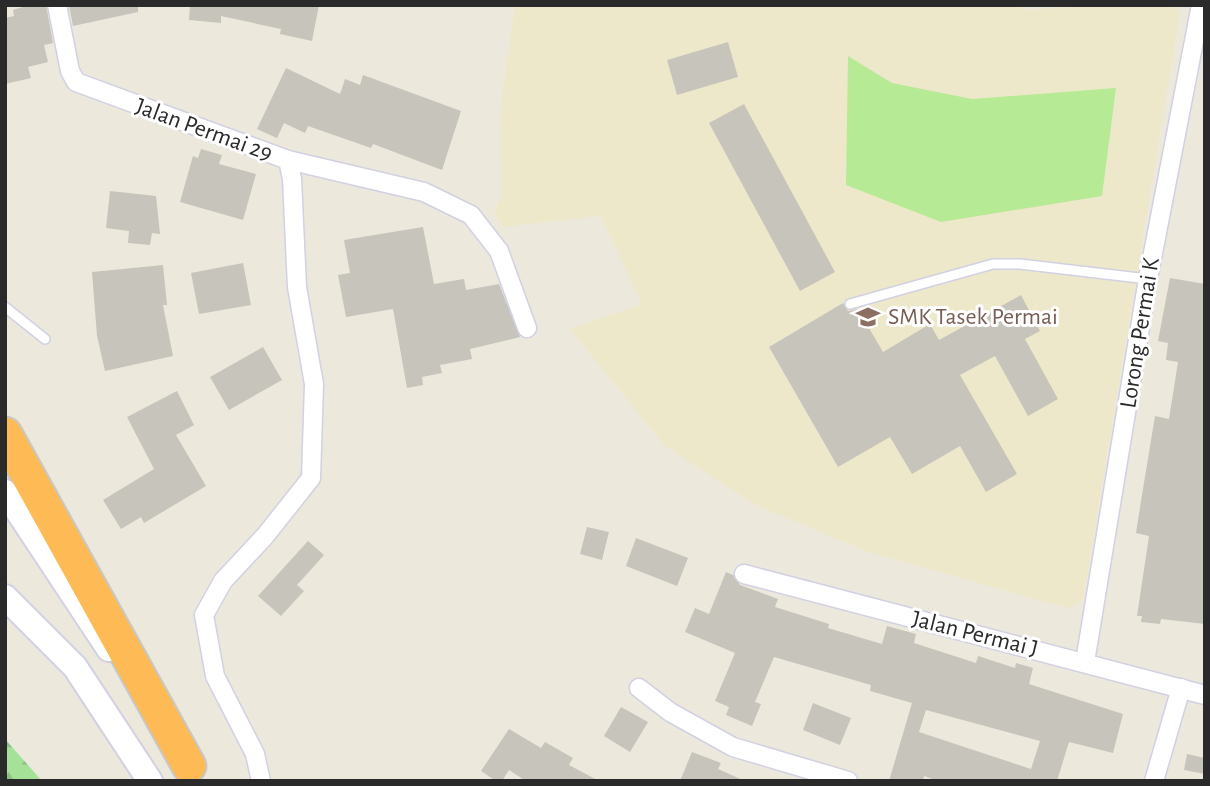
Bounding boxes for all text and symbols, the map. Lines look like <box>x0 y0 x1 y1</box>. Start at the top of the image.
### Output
street label: Jalan Permai 29 <box>132 94 276 166</box>
street label: Lorong Permai K <box>1116 255 1164 410</box>
school or university icon: SMK Tasek Permai <box>854 303 882 331</box>
place label: SMK Tasek Permai <box>888 305 1058 329</box>
street label: Jalan Permai J <box>910 607 1040 661</box>

